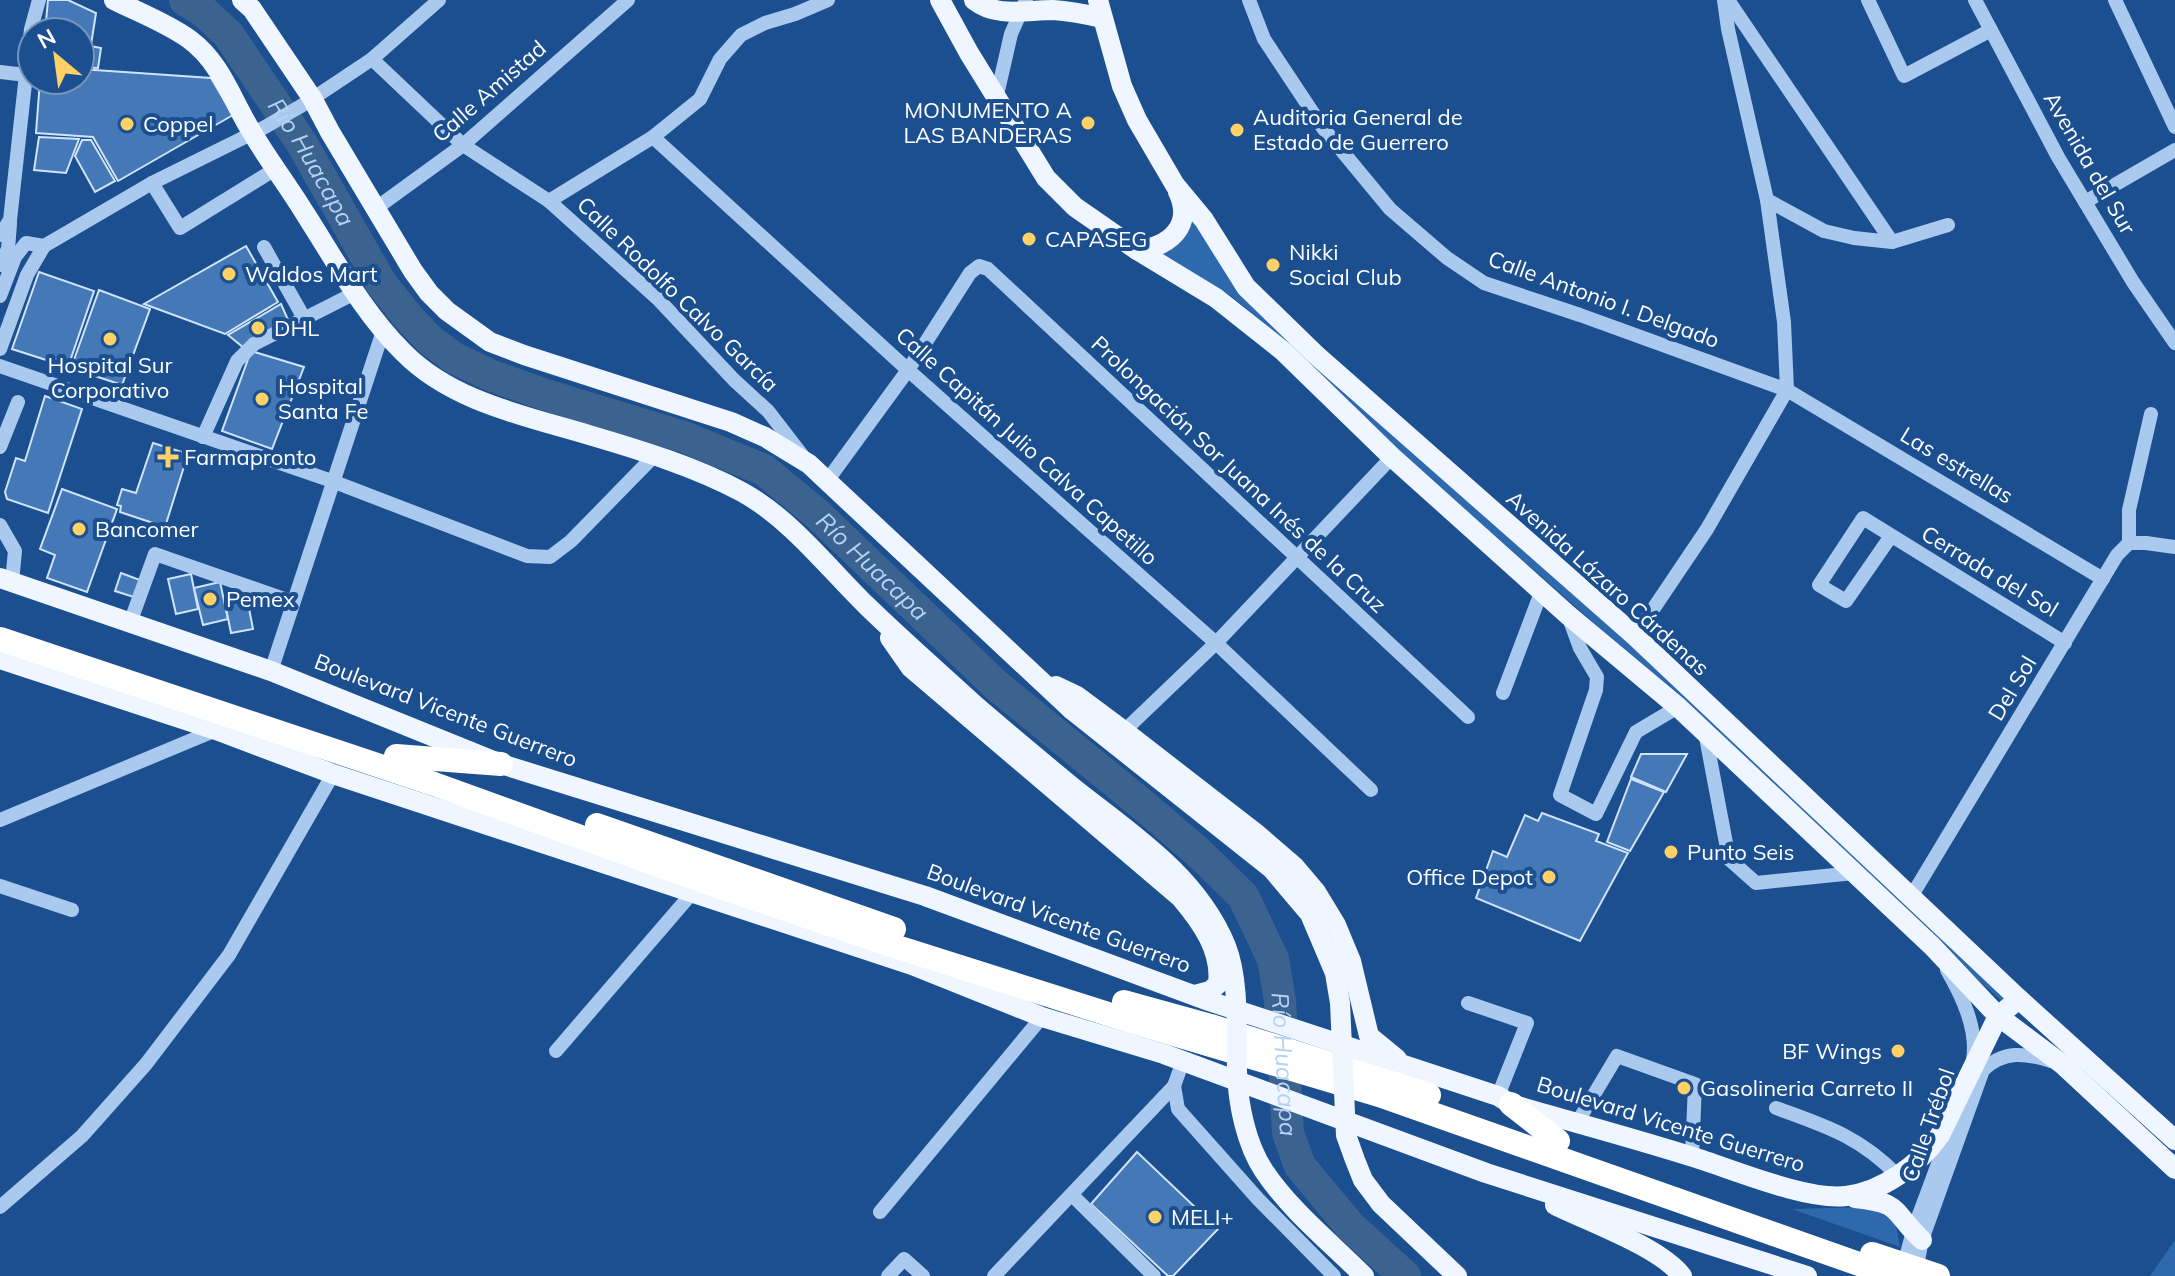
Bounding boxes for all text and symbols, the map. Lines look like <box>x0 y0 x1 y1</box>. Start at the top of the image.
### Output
north arrow <box>16 16 96 96</box>
text: N <box>32 22 60 55</box>
street label: Calle Amistad <box>426 34 552 148</box>
street label: Avenida del Sur <box>2038 87 2142 239</box>
water label: Río Huacapa <box>262 92 362 231</box>
place label: MONUMENTO A LAS BANDERAS <box>904 96 1072 149</box>
place label: Auditoria General de Estado de Guerrero <box>1253 103 1463 156</box>
place label: Coppel <box>143 110 213 138</box>
marker: MONUMENTO A LAS BANDERAS <box>1079 114 1097 132</box>
marker: Coppel <box>118 115 136 133</box>
marker: Auditoria General de Estado de Guerrero <box>1228 121 1246 139</box>
street label: Calle Rodolfo Calvo García <box>571 190 785 398</box>
place label: CAPASEG <box>1045 225 1147 253</box>
marker: CAPASEG <box>1020 230 1038 248</box>
place label: Nikki Social Club <box>1289 238 1402 291</box>
street label: Calle Antonio I. Delgado <box>1485 244 1723 354</box>
marker: Nikki Social Club <box>1264 256 1282 274</box>
place label: Waldos Mart <box>245 260 378 288</box>
marker: Waldos Mart <box>220 265 238 283</box>
place label: DHL <box>274 314 319 342</box>
marker: DHL <box>249 319 267 337</box>
street label: Calle Capitán Julio Calva Capetillo <box>890 321 1164 571</box>
marker: Hospital Sur Corporativo <box>101 330 119 348</box>
street label: Prolongación Sor Juana Inés de la Cruz <box>1086 330 1392 618</box>
place label: Hospital Sur Corporativo <box>47 351 173 404</box>
place label: Hospital Santa Fe <box>278 372 368 425</box>
marker: Hospital Santa Fe <box>253 390 271 408</box>
street label: Las estrellas <box>1895 420 2019 510</box>
place label: Farmapronto <box>184 443 316 471</box>
marker: Farmapronto <box>159 448 177 466</box>
street label: Avenida Lázaro Cárdenas <box>1501 484 1715 682</box>
water label: Río Huacapa <box>810 505 935 627</box>
place label: Bancomer <box>95 515 199 543</box>
street label: Cerrada del Sol <box>1916 519 2064 623</box>
marker: Bancomer <box>70 520 88 538</box>
place label: Pemex <box>226 585 295 613</box>
marker: Pemex <box>201 590 219 608</box>
street label: Boulevard Vicente Guerrero <box>311 647 581 773</box>
street label: Del Sol <box>1982 650 2042 726</box>
place label: Punto Seis <box>1687 838 1794 866</box>
marker: Punto Seis <box>1662 843 1680 861</box>
street label: Boulevard Vicente Guerrero <box>923 857 1195 979</box>
place label: Office Depot <box>1406 863 1533 891</box>
marker: Office Depot <box>1540 868 1558 886</box>
water label: Río Huacapa <box>1266 991 1304 1137</box>
place label: BF Wings <box>1782 1037 1882 1065</box>
marker: BF Wings <box>1889 1042 1907 1060</box>
street label: Calle Trébol <box>1895 1064 1961 1186</box>
street label: Boulevard Vicente Guerrero <box>1533 1070 1809 1178</box>
place label: Gasolineria Carreto II <box>1700 1074 1913 1102</box>
marker: Gasolineria Carreto II <box>1675 1079 1693 1097</box>
place label: MELI+ <box>1171 1203 1234 1231</box>
marker: MELI+ <box>1146 1208 1164 1226</box>

